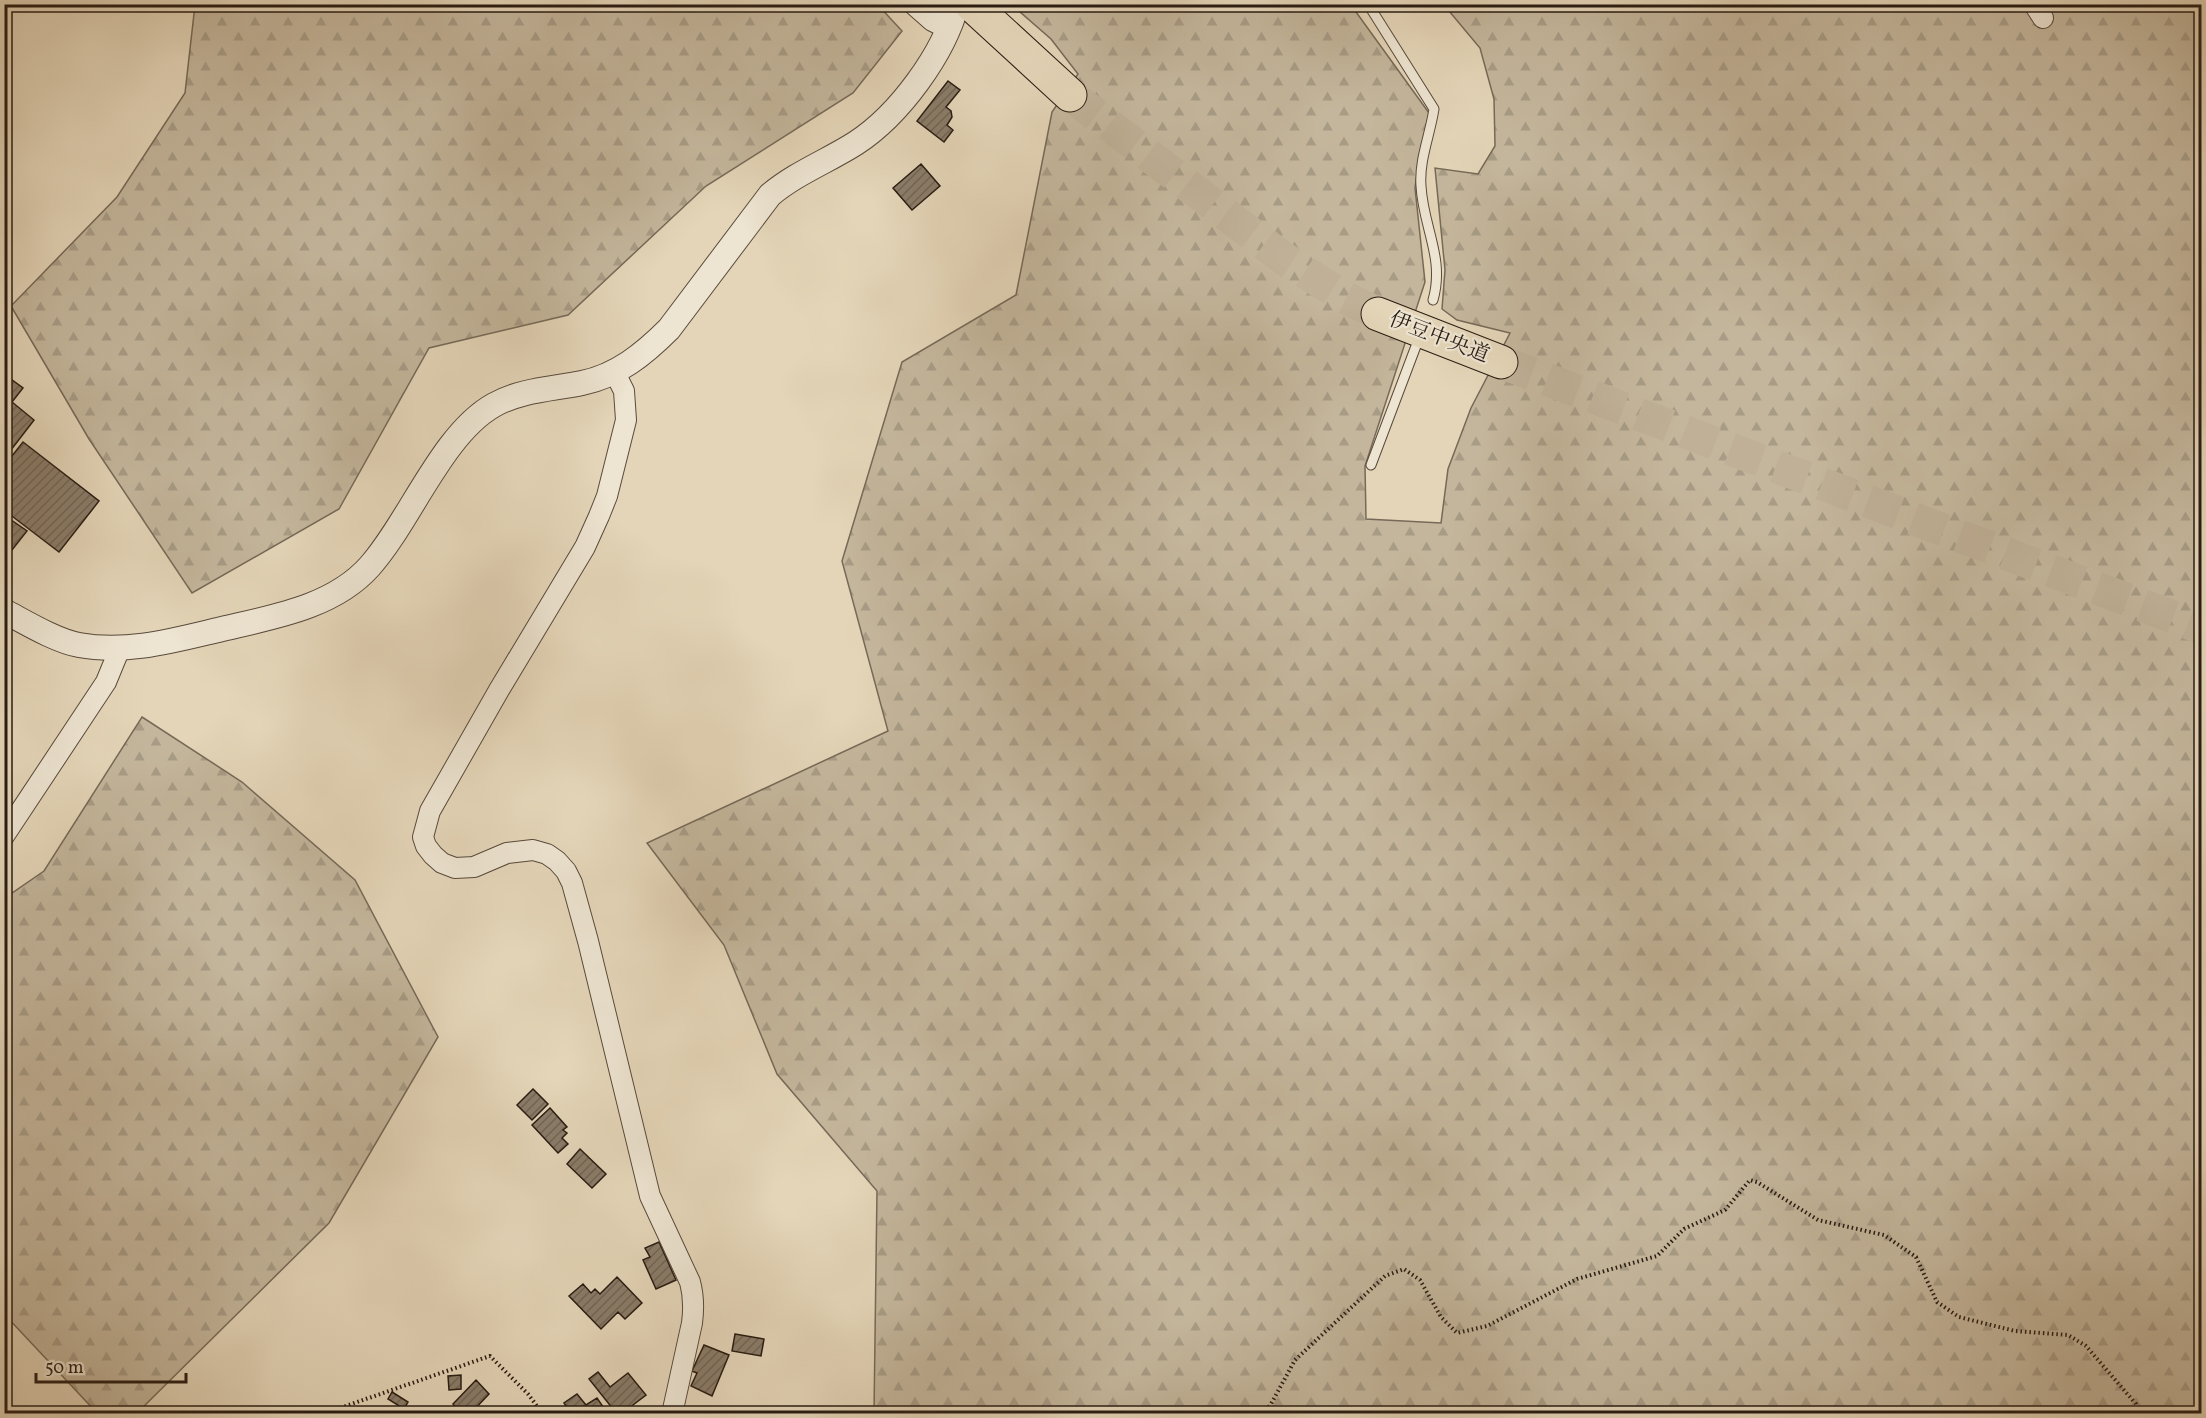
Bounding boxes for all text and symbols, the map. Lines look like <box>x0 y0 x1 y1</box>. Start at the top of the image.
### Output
street label: 伊豆中央道 <box>1385 306 1493 370</box>
scale bar <box>36 1346 186 1384</box>
text: 50 m <box>45 1356 84 1381</box>

